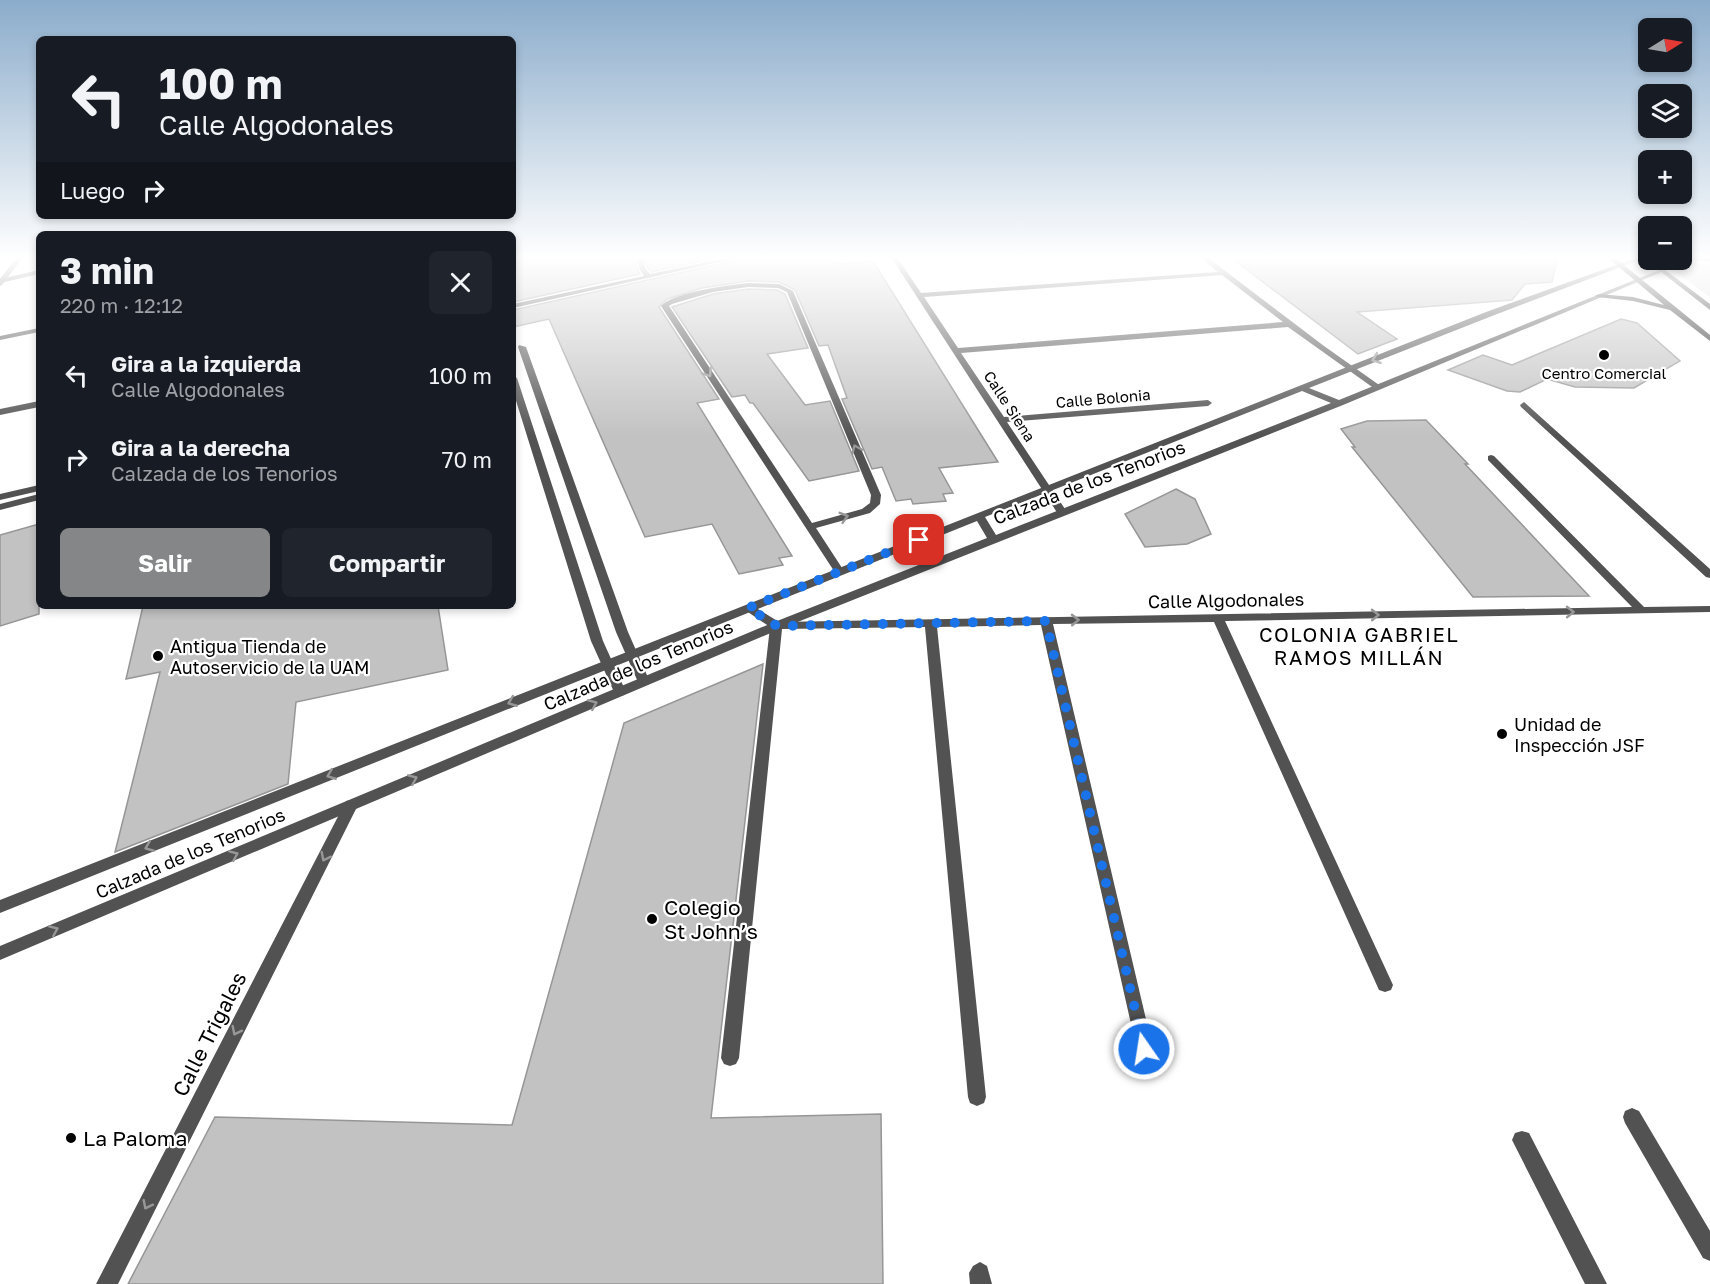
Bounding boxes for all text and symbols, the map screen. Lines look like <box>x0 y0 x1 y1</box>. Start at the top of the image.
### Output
north arrow <box>1638 18 1692 72</box>
map controls <box>1638 18 1692 270</box>
text: 100 m <box>159 58 282 108</box>
icon: left <box>60 60 138 138</box>
button: layers <box>1638 84 1692 138</box>
text: Calle Algodonales <box>159 109 394 141</box>
button: + <box>1638 150 1692 204</box>
icon: right <box>137 174 170 207</box>
text: Luego <box>60 177 125 204</box>
button: − <box>1638 216 1692 270</box>
text: 3 min <box>60 249 154 292</box>
button: close <box>429 251 492 314</box>
text: 220 m · 12:12 <box>60 293 183 317</box>
marker: Centro Comercial <box>1597 348 1611 362</box>
text: Gira a la izquierda <box>111 350 301 377</box>
one-way arrow <box>1371 352 1382 364</box>
icon: left <box>60 359 93 392</box>
text: 100 m <box>429 362 492 389</box>
place label: Centro Comercial <box>1542 364 1667 382</box>
one-way arrow <box>700 366 711 377</box>
street label: Calle Siena <box>981 367 1039 445</box>
text: Calle Algodonales <box>111 377 285 401</box>
street label: Calle Bolonia <box>1055 385 1151 411</box>
text: Gira a la derecha <box>111 434 290 461</box>
street label: Calzada de los Tenorios <box>990 435 1188 529</box>
icon: right <box>60 443 93 476</box>
one-way arrow <box>851 445 863 456</box>
text: 70 m <box>442 446 492 473</box>
text: Calzada de los Tenorios <box>111 461 338 485</box>
one-way arrow <box>838 512 848 525</box>
pin <box>893 514 944 565</box>
icon: arrive <box>902 523 935 556</box>
button: Salir <box>60 528 270 597</box>
button: Compartir <box>282 528 492 597</box>
street label: Calle Algodonales <box>1148 588 1304 612</box>
one-way arrow <box>1565 606 1574 618</box>
one-way arrow <box>1370 609 1379 621</box>
one-way arrow <box>1070 614 1079 627</box>
street label: Calzada de los Tenorios <box>540 615 736 715</box>
district label: COLONIA GABRIEL RAMOS MILLÁN <box>1259 622 1459 669</box>
place label: Antigua Tienda de Autoservicio de la UAM <box>170 635 370 678</box>
marker: Antigua Tienda de Autoservicio de la UAM <box>151 649 165 663</box>
one-way arrow <box>507 695 518 707</box>
one-way arrow <box>587 699 598 711</box>
place label: Unidad de Inspección JSF <box>1514 713 1645 756</box>
marker: Unidad de Inspección JSF <box>1495 727 1509 741</box>
one-way arrow <box>326 768 337 780</box>
one-way arrow <box>407 774 418 786</box>
street label: Calzada de los Tenorios <box>92 803 288 903</box>
one-way arrow <box>145 840 156 852</box>
one-way arrow <box>227 850 238 862</box>
one-way arrow <box>320 851 332 862</box>
place label: Colegio St John’s <box>664 894 758 944</box>
marker: Colegio St John’s <box>645 912 659 926</box>
one-way arrow <box>48 925 59 937</box>
street label: Calle Trigales <box>166 967 252 1101</box>
position arrow <box>1112 1017 1176 1081</box>
one-way arrow <box>232 1025 243 1035</box>
place label: La Paloma <box>83 1125 187 1151</box>
marker: La Paloma <box>64 1131 78 1145</box>
one-way arrow <box>143 1198 154 1209</box>

